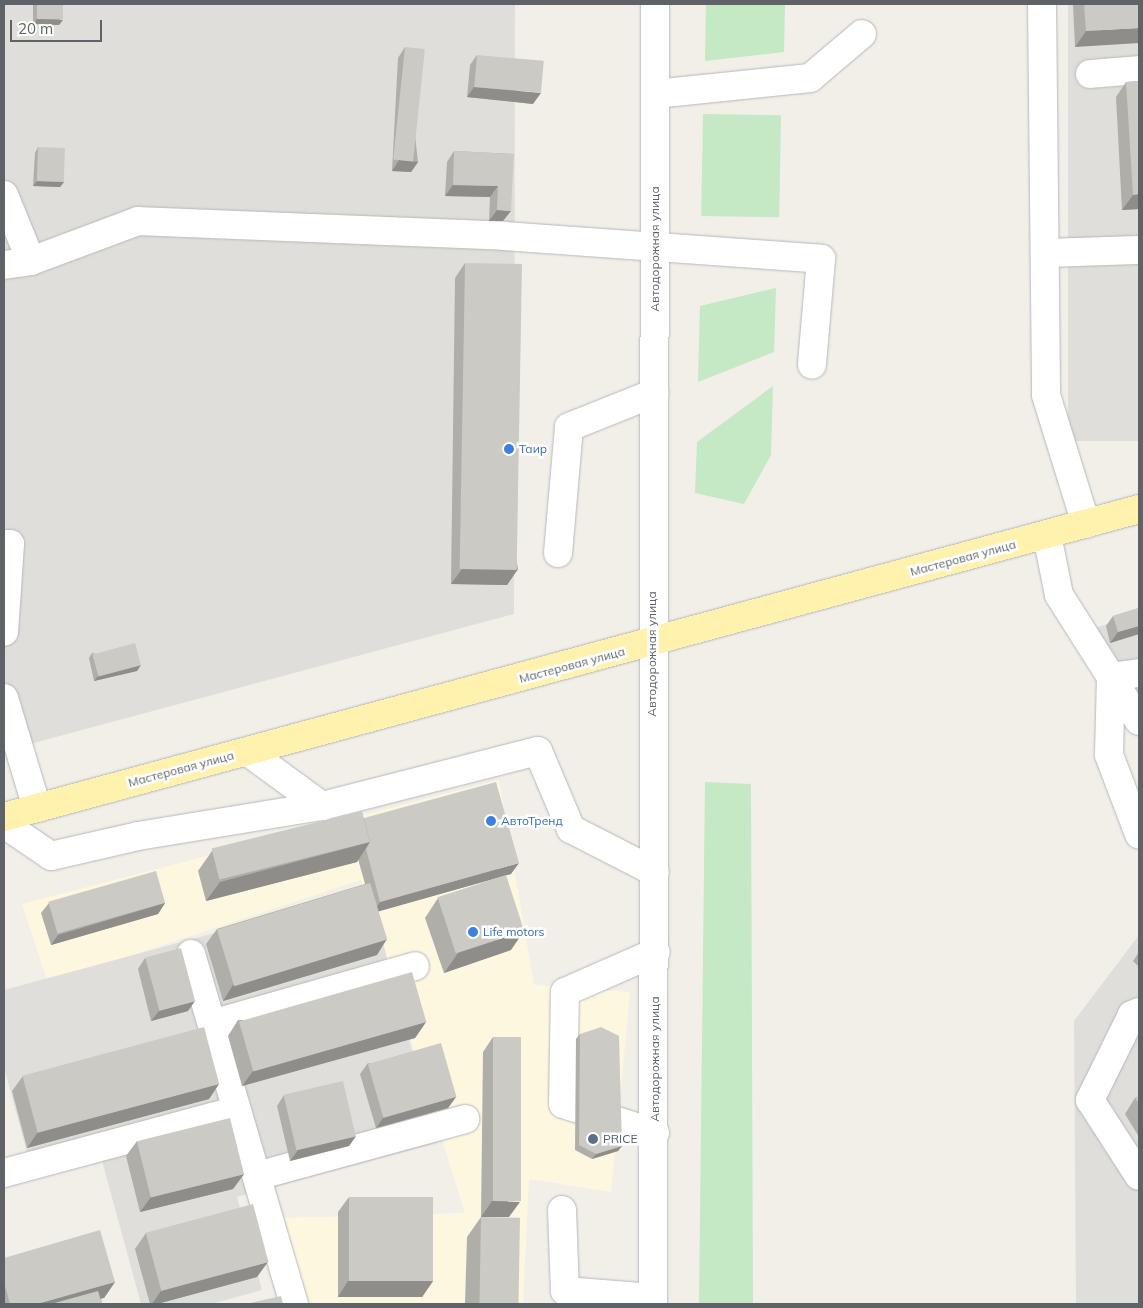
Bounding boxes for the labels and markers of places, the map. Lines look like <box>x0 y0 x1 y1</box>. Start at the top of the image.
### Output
place label: Таир <box>519 442 547 456</box>
marker: Таир <box>503 443 515 455</box>
place label: АвтоТренд <box>501 814 563 828</box>
marker: АвтоТренд <box>485 815 497 827</box>
place label: Life motors <box>483 925 545 939</box>
marker: Life motors <box>467 926 479 938</box>
place label: PRICE <box>603 1132 637 1146</box>
marker: PRICE <box>587 1133 599 1145</box>

